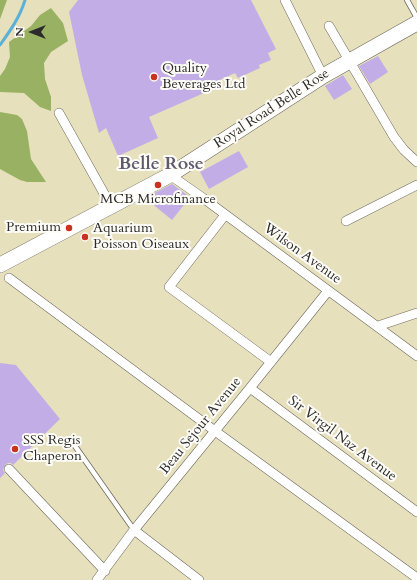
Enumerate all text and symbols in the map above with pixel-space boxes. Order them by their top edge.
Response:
north arrow [12,12,52,52]
text: N [12,27,27,37]
place label: Quality Beverages Ltd [162,61,245,94]
street label: Royal Road Belle Rose [211,65,333,153]
marker: Quality Beverages Ltd [149,72,159,82]
district label: Belle Rose [118,154,204,176]
marker: MCB Microfinance [153,180,163,190]
place label: MCB Microfinance [100,192,216,208]
place label: Premium [6,220,61,236]
street label: Wilson Avenue [260,220,344,288]
place label: Aquarium Poisson Oiseaux [93,221,189,254]
marker: Premium [64,223,74,233]
marker: Aquarium Poisson Oiseaux [80,232,90,242]
street label: Beau Sejour Avenue [157,374,245,478]
street label: Sir Virgil Naz Avenue [284,393,400,485]
place label: SSS Regis Chaperon [23,433,82,466]
marker: SSS Regis Chaperon [10,444,20,454]

